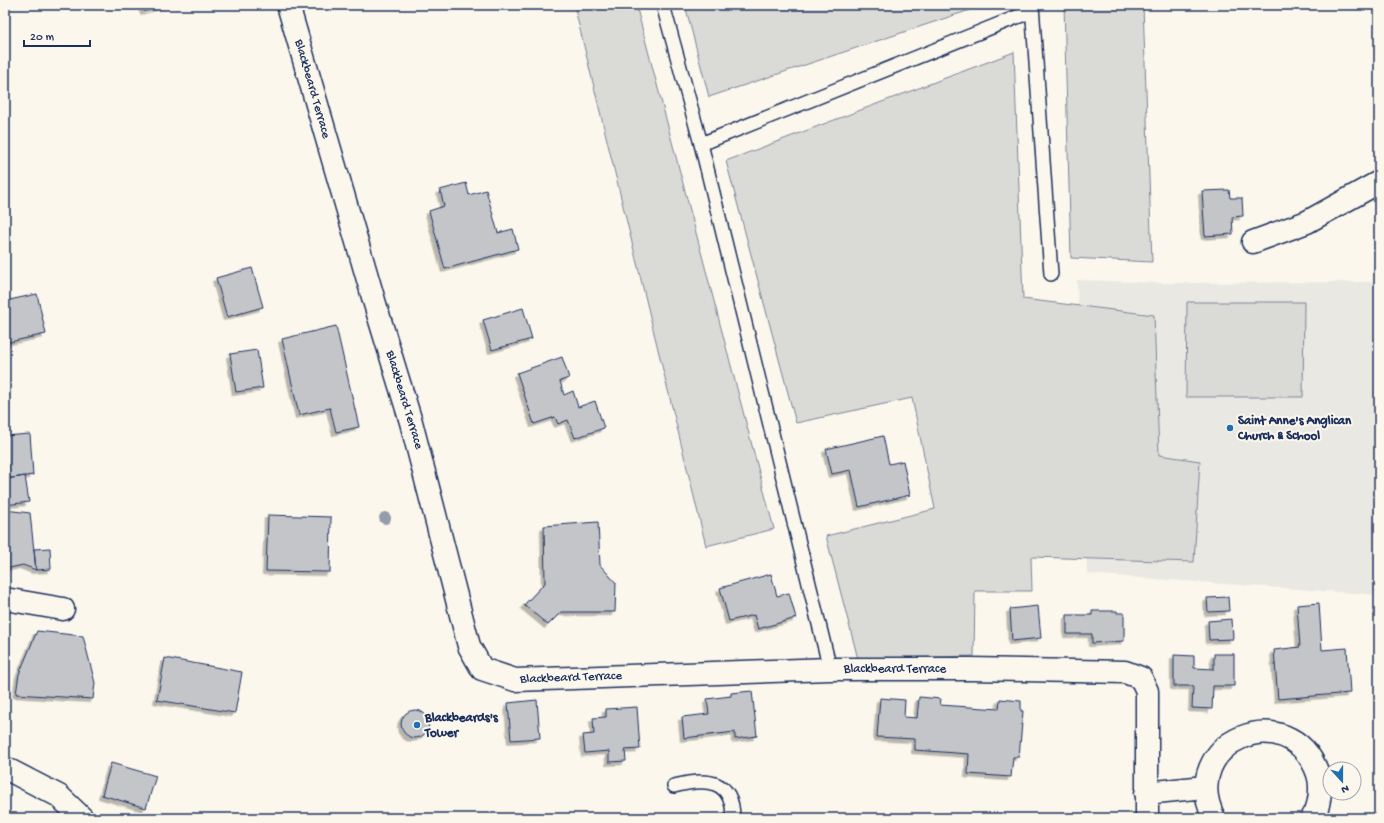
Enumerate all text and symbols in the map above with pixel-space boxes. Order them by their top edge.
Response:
scale bar [24,22,90,48]
text: 20 m [30,31,55,45]
street label: Blackbeard Terrace [290,37,333,141]
street label: Blackbeard Terrace [382,348,426,451]
place label: Saint Anne's Anglican Church & School [1237,414,1352,444]
marker: Saint Anne's Anglican Church & School [1225,423,1235,433]
street label: Blackbeard Terrace [843,662,946,677]
street label: Blackbeard Terrace [519,669,623,687]
place label: Blackbeards's Tower [424,711,499,741]
marker: Blackbeards's Tower [412,720,422,730]
north arrow [1322,761,1362,801]
text: N [1339,782,1350,795]

